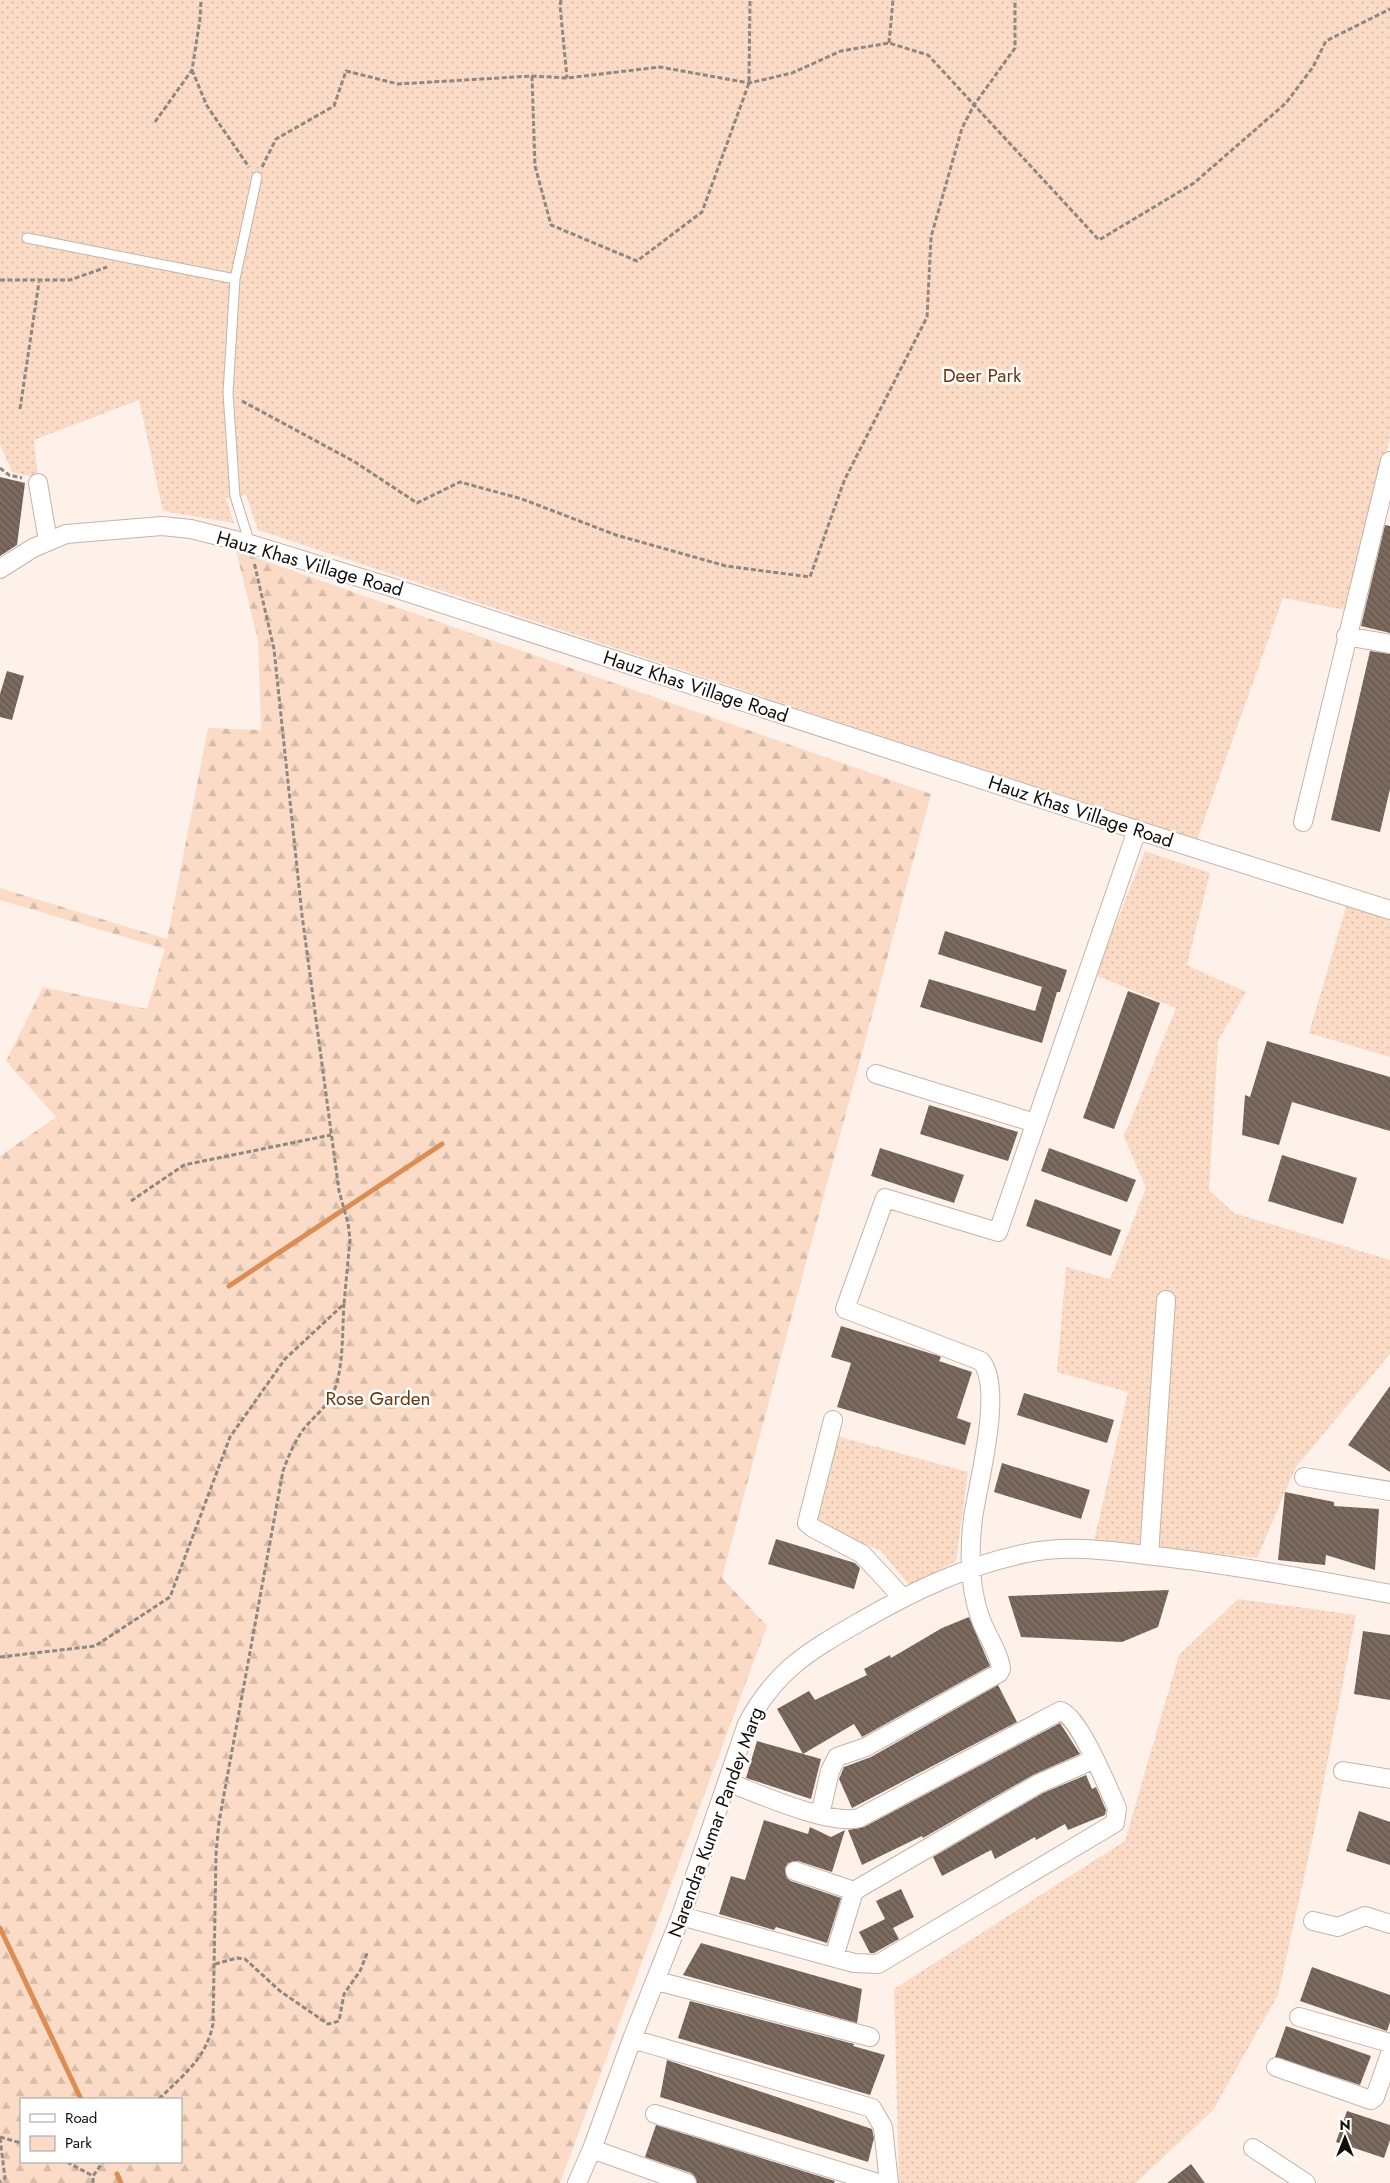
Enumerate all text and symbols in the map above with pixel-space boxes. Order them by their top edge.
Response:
park label: Deer Park [943,362,1022,389]
street label: Hauz Khas Village Road [213,524,406,603]
street label: Hauz Khas Village Road [600,644,792,729]
street label: Hauz Khas Village Road [985,769,1177,854]
park label: Rose Garden [325,1385,431,1412]
street label: Narendra Kumar Pandey Marg [661,1703,770,1941]
legend [20,2098,182,2163]
text: Road [65,2107,97,2129]
north arrow [1320,2113,1370,2163]
text: N [1339,2115,1351,2135]
text: Park [65,2132,92,2154]

